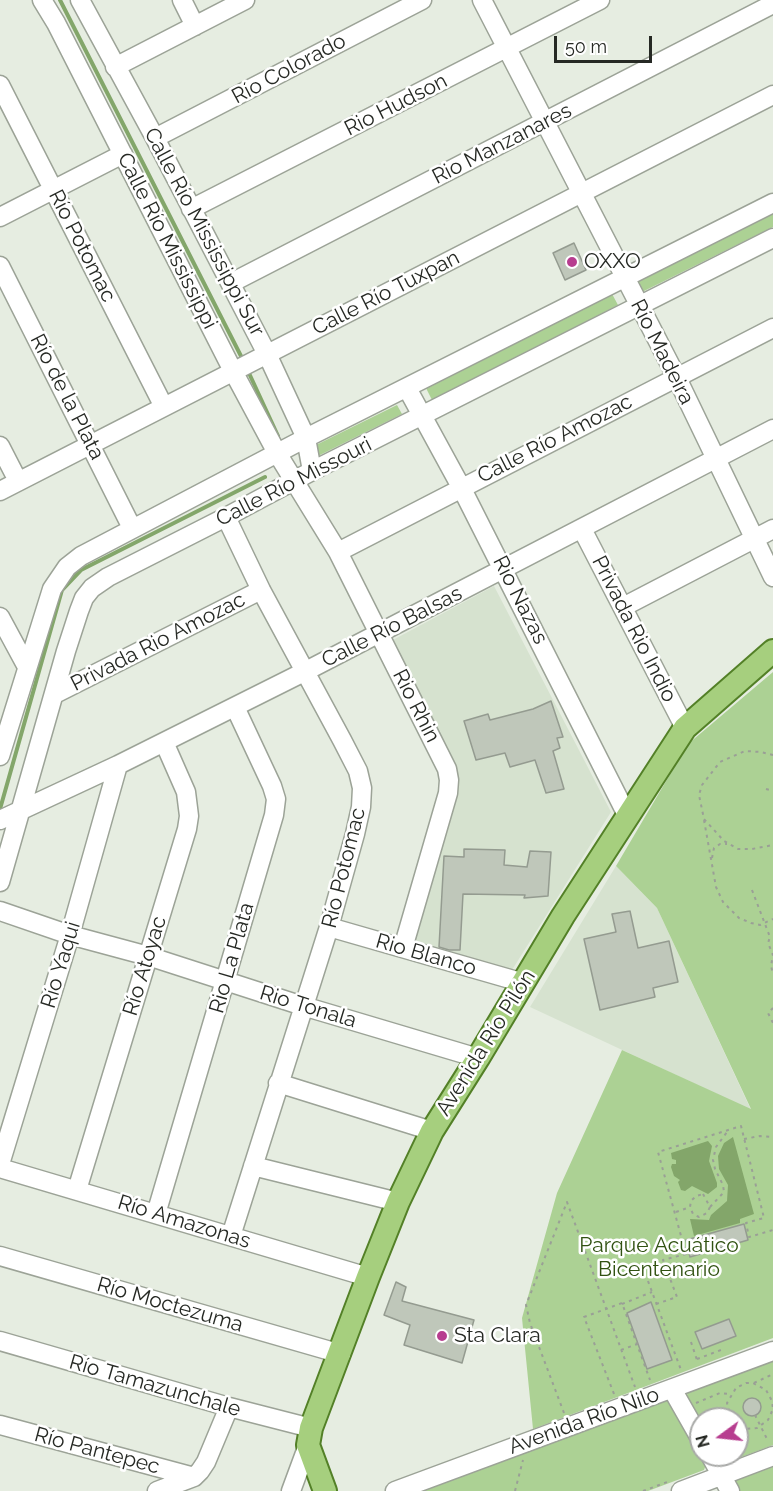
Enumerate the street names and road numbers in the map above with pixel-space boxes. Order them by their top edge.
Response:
street label: Río Colorado [228,28,350,110]
street label: Rio Hudson [340,68,452,142]
street label: Rio Manzanares [428,98,576,190]
street label: Calle Río Mississippi Sur [138,124,270,340]
street label: Calle Río Mississippi [112,149,222,333]
street label: Río Potomac [43,186,121,306]
street label: Calle Río Tuxpan [308,245,464,341]
street label: Río Madeira [625,295,699,409]
street label: Río de la Plata [24,330,110,464]
street label: Calle Río Amozac [474,389,636,489]
street label: Calle Río Missouri [212,432,376,532]
street label: Rio Nazas [487,552,553,648]
street label: Privada Rio Indio [586,552,682,706]
street label: Calle Río Balsas [318,581,466,673]
street label: Privada Rio Amozac [67,587,249,697]
street label: Rio Rhin [387,665,445,747]
street label: Río Potomac [317,805,371,931]
street label: Rio La Plata [204,900,260,1016]
street label: Río Atoyac [118,913,172,1019]
street label: Río Yaqui [36,919,86,1011]
street label: Rio Blanco [373,929,479,981]
street label: Avenida Río Pilón [431,965,541,1121]
street label: Rio Tonala [257,980,359,1034]
street label: Río Amazonas [115,1190,253,1254]
street label: Río Moctezuma [94,1272,246,1338]
street label: Río Tamazunchale [66,1349,244,1423]
street label: Avenida Río Nilo [505,1382,663,1460]
street label: Río Pantepec [32,1422,162,1480]

